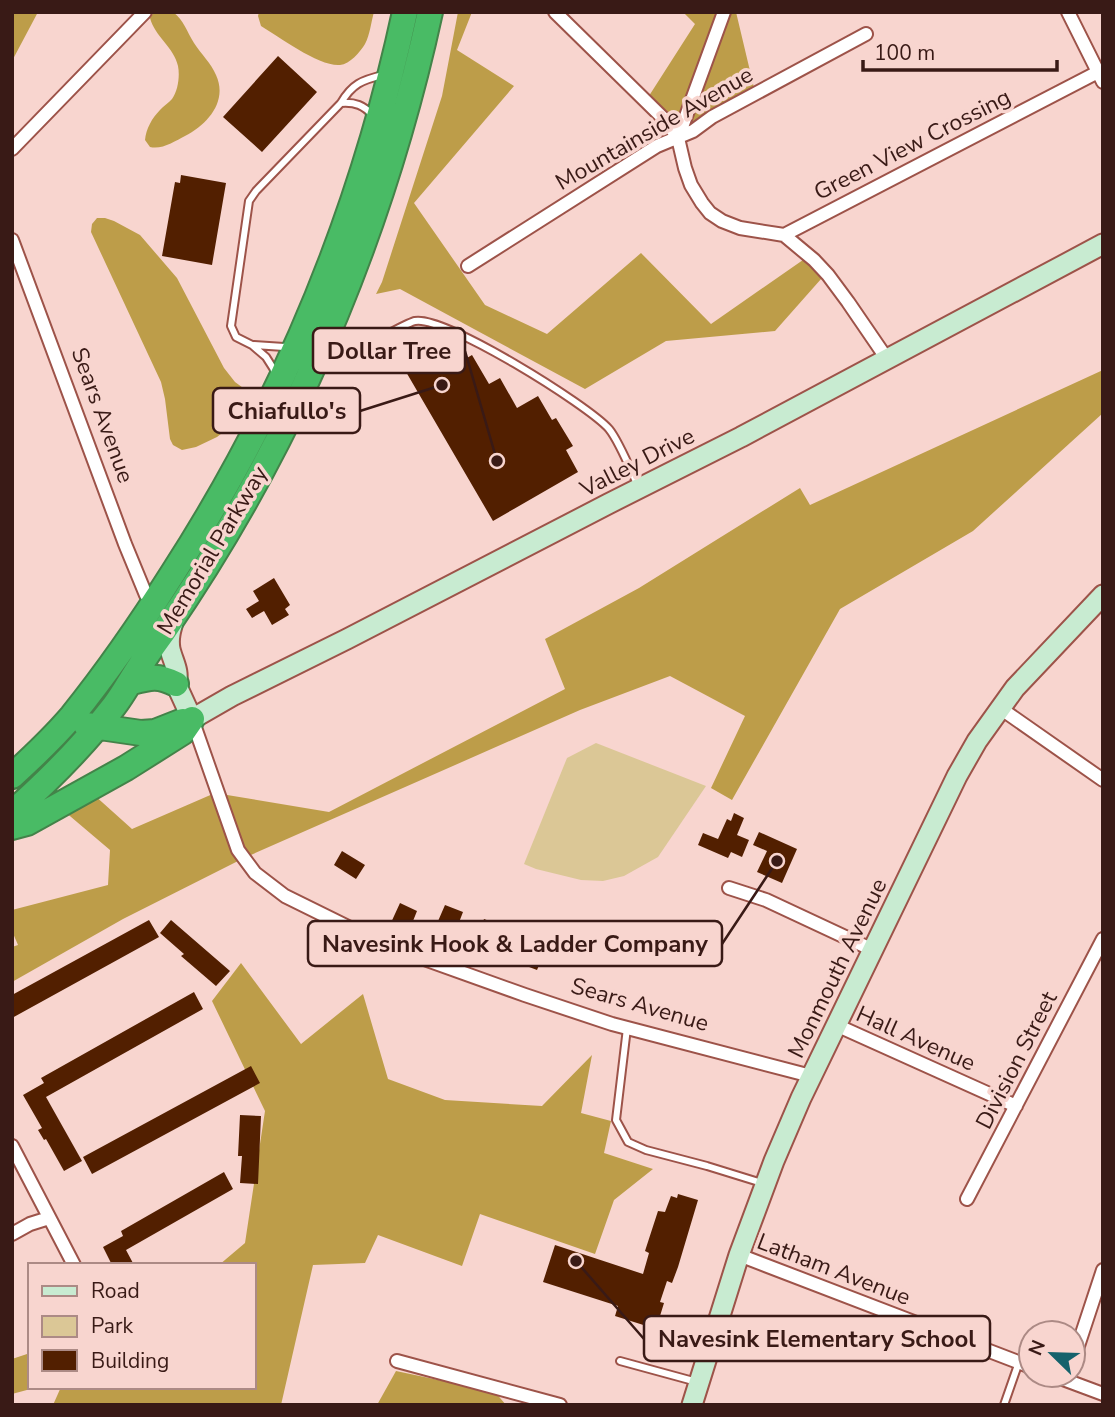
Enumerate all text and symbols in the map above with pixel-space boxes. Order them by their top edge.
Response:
scale bar [863,28,1057,72]
text: 100 m [874,39,935,67]
street label: Mountainside Avenue [550,59,759,198]
street label: Green View Crossing [808,81,1016,208]
callout: Dollar Tree [313,328,465,373]
text: Dollar Tree [327,335,451,367]
street label: Sears Avenue [64,343,141,487]
callout: Chiafullo's [213,388,360,433]
text: Chiafullo's [228,395,346,427]
street label: Valley Drive [574,420,700,505]
street label: Memorial Parkway [150,460,275,640]
street label: Monmouth Avenue [781,873,894,1063]
callout: Navesink Hook & Ladder Company [308,921,722,966]
text: Navesink Hook & Ladder Company [322,928,708,960]
street label: Sears Avenue [567,970,712,1039]
street label: Division Street [968,985,1065,1134]
street label: Hall Avenue [851,998,980,1079]
street label: Latham Avenue [753,1226,915,1313]
legend [28,1263,256,1389]
text: Road [91,1277,140,1305]
text: Park [91,1312,133,1340]
callout: Navesink Elementary School [644,1316,990,1361]
north arrow [1017,1319,1087,1389]
text: Navesink Elementary School [658,1323,976,1355]
text: N [1023,1336,1052,1359]
text: Building [91,1347,169,1375]

